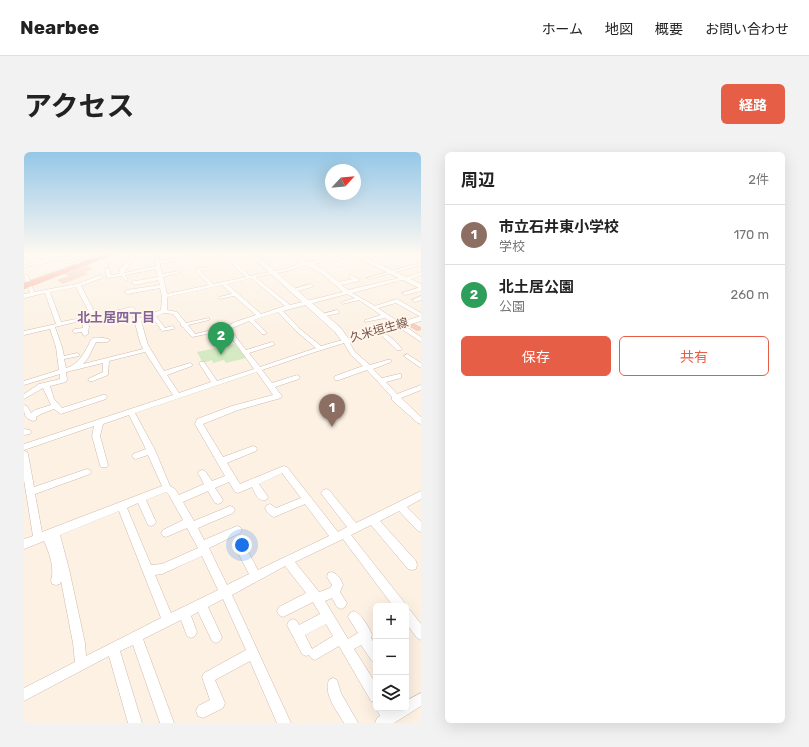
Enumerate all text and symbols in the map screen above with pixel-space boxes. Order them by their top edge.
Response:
text: Nearbee [20,16,99,39]
text: ホーム [541,21,583,38]
text: 地図 [605,21,633,38]
text: 概要 [655,21,683,38]
text: お問い合わせ [705,21,789,38]
button: 経路 [721,84,785,124]
text: アクセス [24,90,135,123]
north arrow [325,164,361,200]
text: 周辺 [461,170,495,190]
text: 2件 [748,172,769,187]
text: 市立石井東小学校 [499,218,619,236]
text: 1 [471,227,477,242]
text: 170 m [734,227,769,242]
text: 学校 [499,239,525,254]
text: 北土居公園 [499,278,574,296]
text: 2 [470,287,478,302]
text: 260 m [731,287,769,302]
text: 公園 [499,299,525,314]
district label: 北土居四丁目 [77,310,155,325]
street label: 久米垣生線 [348,315,410,345]
pin: 2 [208,322,234,355]
button: 保存 [461,336,611,376]
button: 共有 [619,336,769,376]
pin: 1 [319,394,345,427]
your location [232,535,252,555]
map controls [373,603,409,711]
button: + [373,603,409,639]
button: − [373,639,409,675]
button: layers [373,675,409,711]

